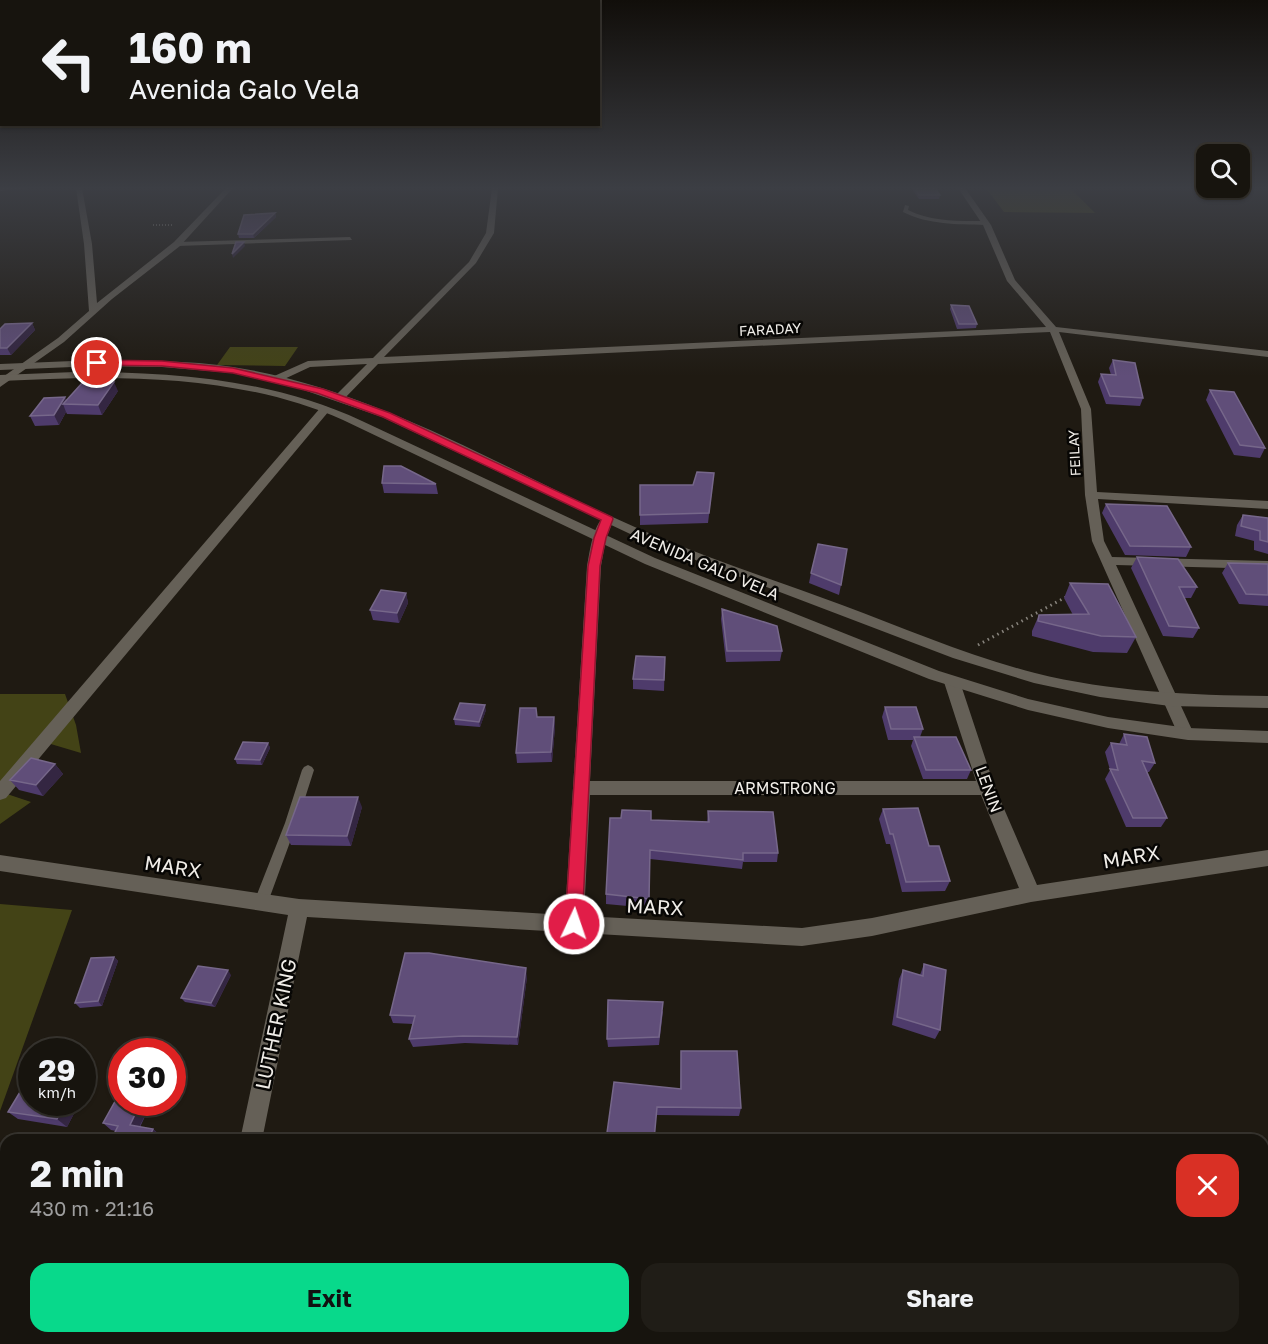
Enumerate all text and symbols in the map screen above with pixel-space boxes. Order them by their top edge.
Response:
text: 160 m [129,22,252,72]
icon: left [30,24,108,102]
text: Avenida Galo Vela [129,73,360,105]
map controls [1196,144,1250,198]
button: search [1196,144,1250,198]
street label: FARADAY [738,319,802,339]
pin [71,337,122,388]
icon: arrive [80,346,113,379]
street label: FEILAY [1064,429,1084,477]
street label: AVENIDA GALO VELA [628,524,782,604]
street label: LENIN [971,763,1007,815]
street label: ARMSTRONG [734,778,836,798]
street label: MARX [1101,840,1161,872]
street label: MARX [143,850,203,882]
position arrow [542,892,606,956]
street label: MARX [626,893,684,919]
street label: LUTHER KING [249,956,301,1092]
speed limit sign: 30 [108,1038,186,1116]
text: 29 [38,1052,76,1088]
text: km/h [38,1083,76,1101]
text: 2 min [30,1152,124,1195]
button: close [1176,1154,1239,1217]
text: 430 m · 21:16 [30,1196,154,1220]
button: Exit [30,1263,629,1332]
button: Share [641,1263,1239,1332]

